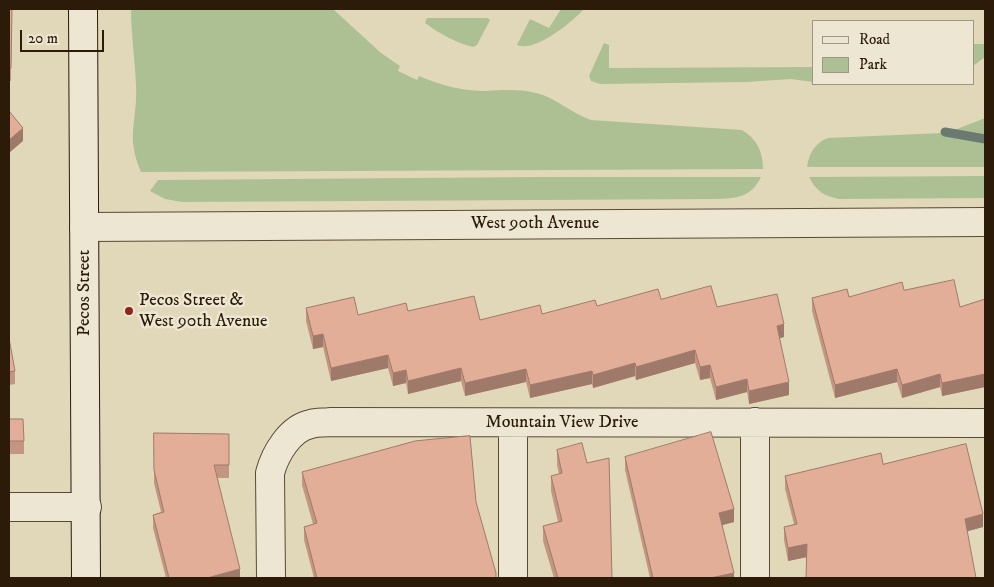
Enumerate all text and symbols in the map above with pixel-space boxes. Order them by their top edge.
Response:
scale bar [22,20,106,52]
legend [812,20,974,85]
text: 20 m [28,29,58,48]
text: Road [859,30,890,49]
text: Park [859,55,887,74]
street label: West 90th Avenue [471,213,599,235]
street label: Pecos Street [74,250,96,336]
place label: Pecos Street & West 90th Avenue [139,290,267,332]
marker: Pecos Street & West 90th Avenue [123,305,135,317]
street label: Mountain View Drive [485,412,639,434]

